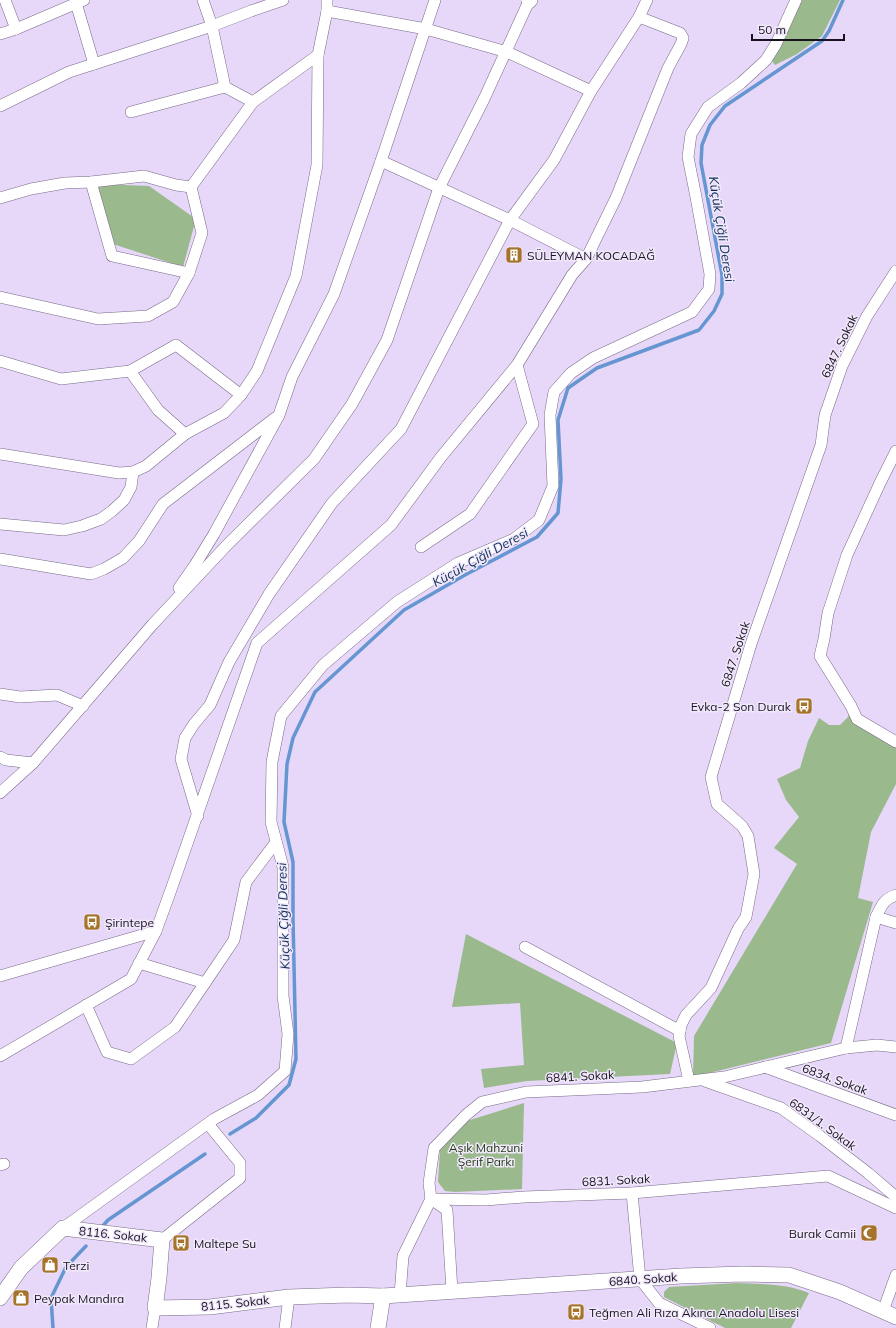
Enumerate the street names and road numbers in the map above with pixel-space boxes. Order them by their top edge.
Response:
street label: 6847. Sokak [818,311,861,380]
street label: 6847. Sokak [717,618,753,689]
street label: 6834. Sokak [800,1060,871,1098]
street label: 6841. Sokak [545,1067,615,1085]
street label: 6831/1. Sokak [787,1095,860,1154]
street label: 6831. Sokak [581,1171,651,1189]
street label: 8116. Sokak [78,1223,149,1245]
street label: 6840. Sokak [608,1269,679,1289]
street label: 8115. Sokak [200,1292,271,1314]

